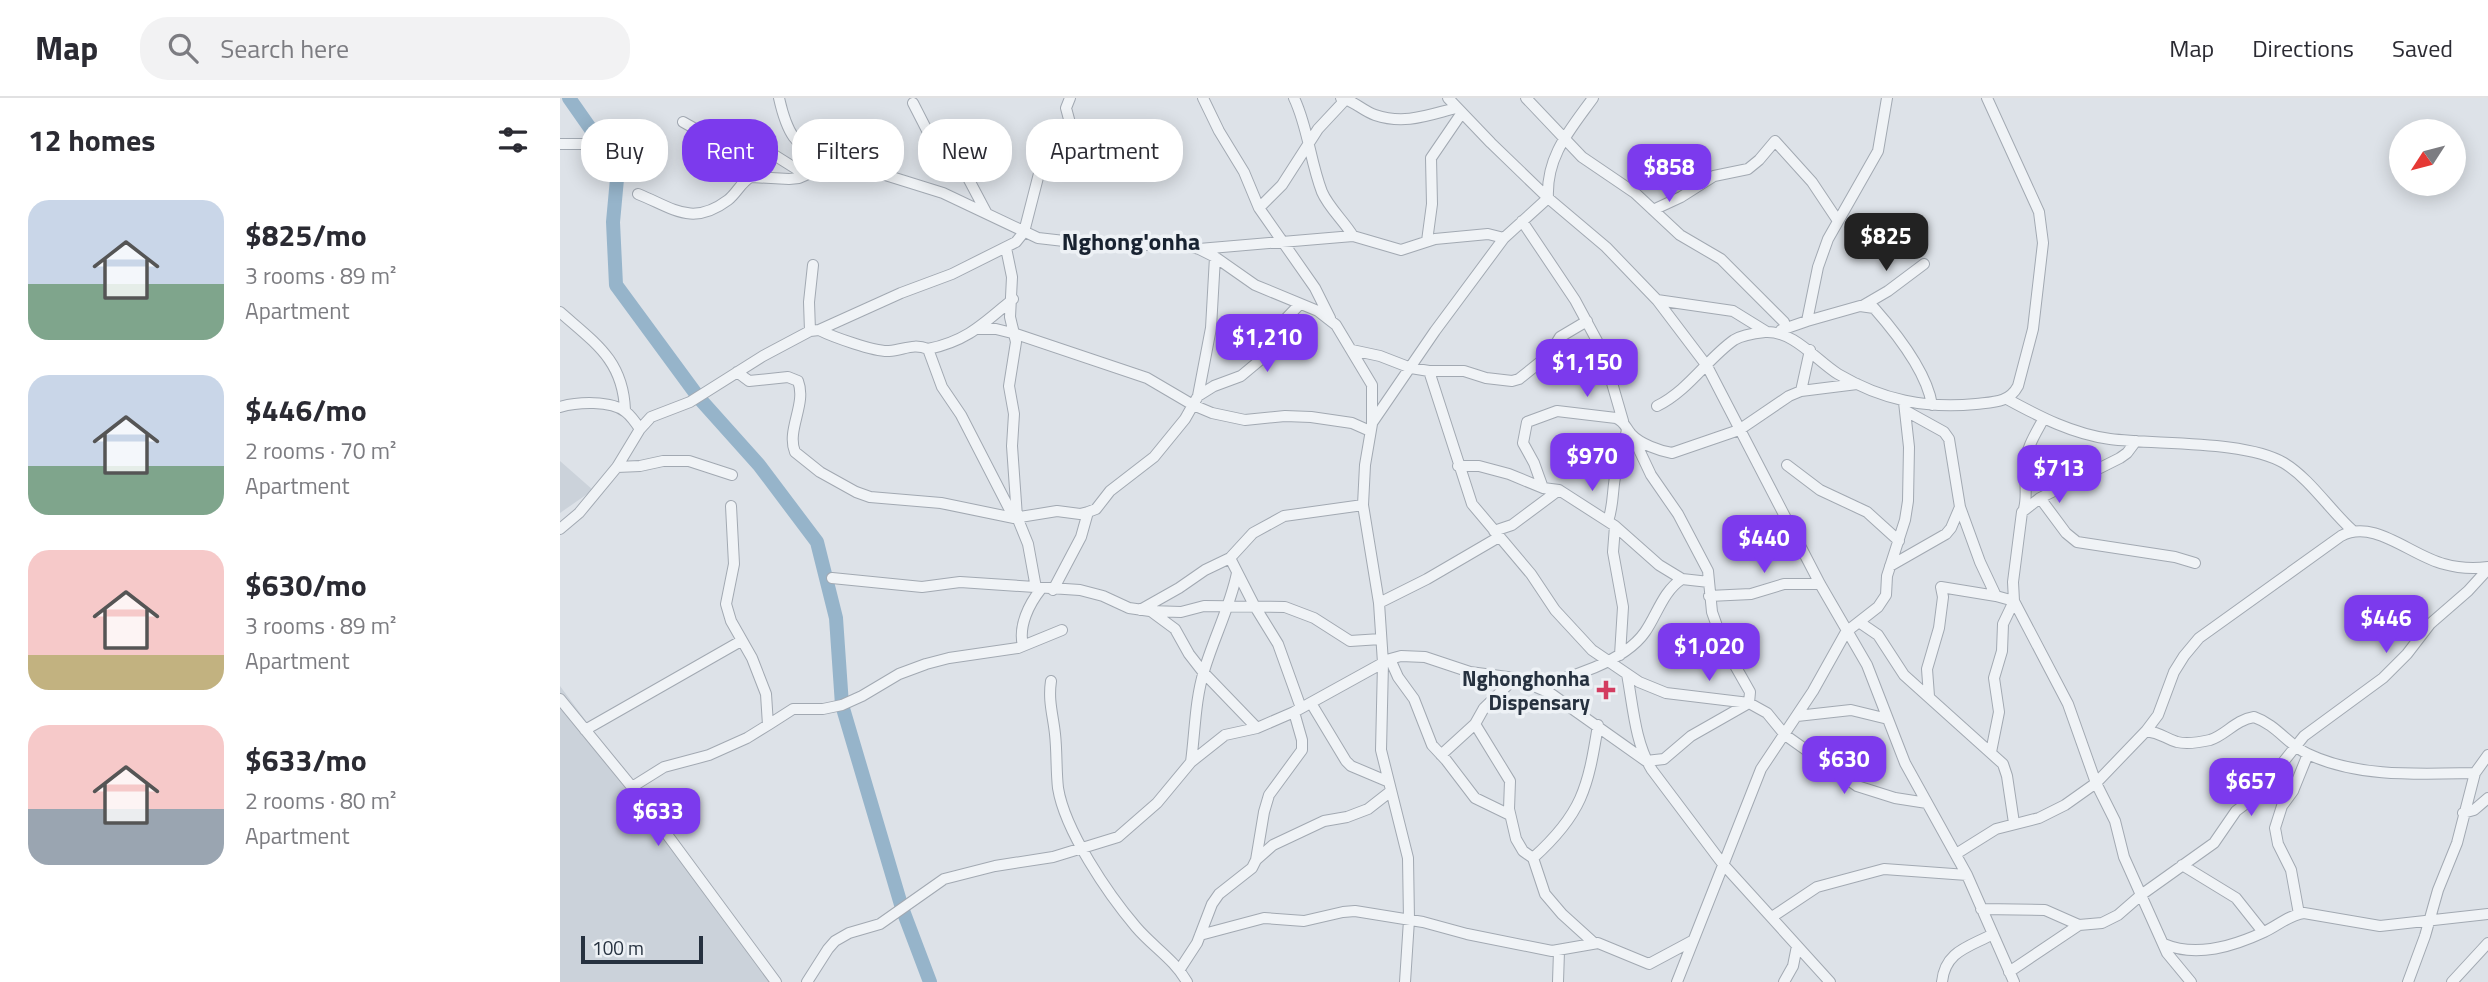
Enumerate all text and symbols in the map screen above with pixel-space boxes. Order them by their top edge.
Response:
search box [140,17,630,80]
text: Map [35,23,98,73]
icon: search [164,29,202,67]
text: Search here [220,29,349,68]
text: Map [2169,30,2214,66]
text: Directions [2252,30,2354,66]
text: Saved [2392,30,2453,66]
text: 12 homes [28,117,155,163]
chip: Buy [581,119,668,182]
chip: Rent [682,119,778,182]
chip: Filters [792,119,904,182]
chip: New [918,119,1012,182]
chip: Apartment [1026,119,1183,182]
north arrow [2389,119,2466,196]
map controls [2389,119,2466,196]
icon: filters [494,121,532,159]
pin: $858 [1628,144,1710,204]
text: $858 [1643,149,1695,184]
text: $825/mo [245,212,367,258]
pin: $825 [1845,214,1927,273]
text: $825 [1860,218,1912,253]
district label: Nghong'onha [1062,223,1200,259]
icon: home [84,228,168,312]
text: 3 rooms · 89 m² [245,258,396,293]
text: Apartment [245,293,350,328]
pin: $1,210 [1210,314,1324,374]
text: $1,210 [1232,319,1302,354]
pin: $1,150 [1530,340,1644,399]
text: $1,150 [1552,344,1622,379]
text: $446/mo [245,387,367,433]
icon: home [84,403,168,487]
text: 2 rooms · 70 m² [245,433,396,468]
pin: $970 [1551,434,1633,493]
text: $970 [1566,438,1618,473]
pin: $713 [2018,446,2100,505]
text: $713 [2033,450,2085,485]
text: Apartment [245,468,350,503]
pin: $440 [1723,516,1805,575]
text: $440 [1738,520,1790,555]
text: $630/mo [245,562,367,608]
icon: home [84,578,168,662]
pin: $446 [2345,596,2427,655]
text: $446 [2360,600,2412,635]
text: 3 rooms · 89 m² [245,608,396,643]
pin: $1,020 [1652,624,1766,683]
text: $1,020 [1674,628,1744,663]
text: Apartment [245,643,350,678]
place label: Nghonghonha Dispensary [1462,662,1590,718]
marker: Nghonghonha Dispensary [1596,680,1616,700]
pin: $630 [1803,736,1885,796]
text: $633/mo [245,737,367,783]
text: $630 [1818,741,1870,776]
icon: home [84,753,168,837]
pin: $657 [2210,758,2292,818]
text: $657 [2225,763,2277,798]
text: 2 rooms · 80 m² [245,783,396,818]
pin: $633 [617,788,699,848]
text: $633 [632,793,684,828]
text: Apartment [245,818,350,853]
scale bar [581,933,704,965]
text: 100 m [592,933,644,962]

